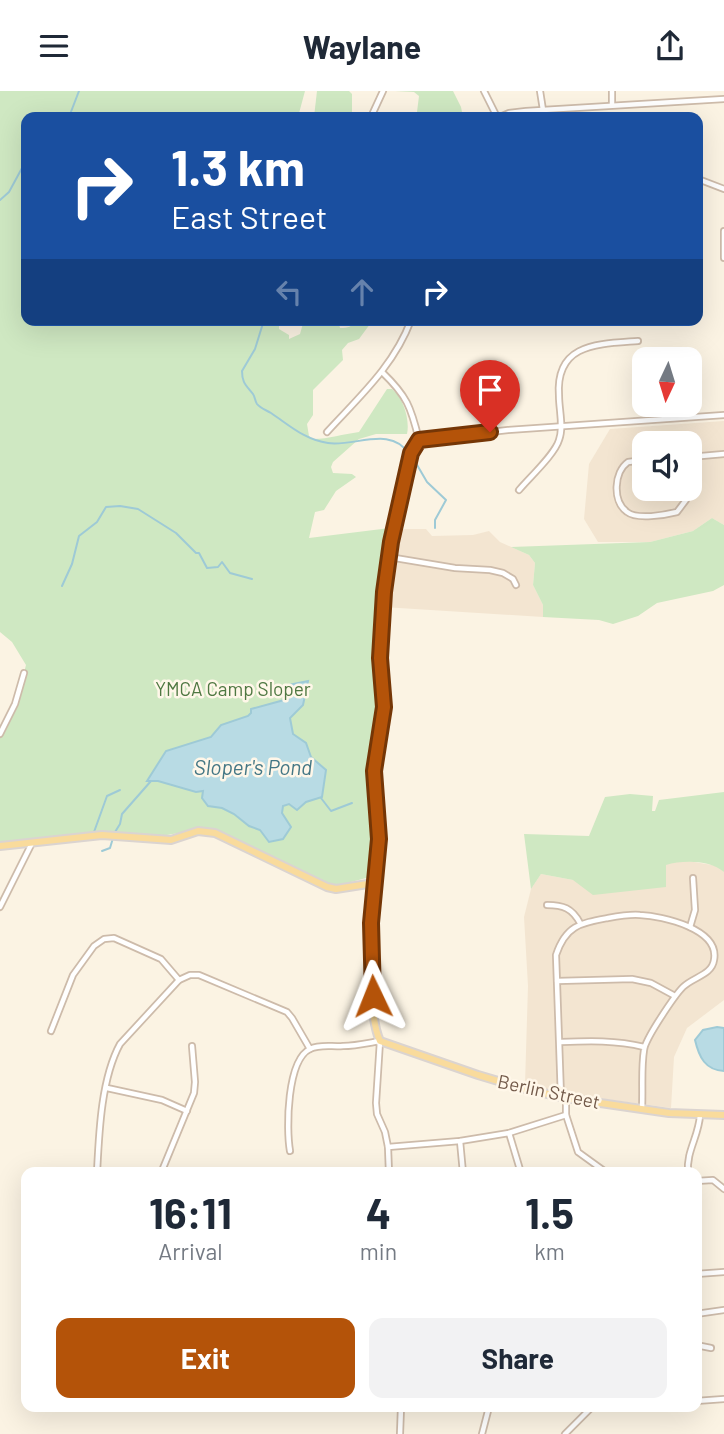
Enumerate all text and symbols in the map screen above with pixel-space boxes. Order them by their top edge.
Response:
icon: menu [35,27,73,65]
text: Waylane [303,27,421,65]
icon: share [651,27,689,65]
text: 1.3 km [171,137,305,196]
icon: right [56,140,147,231]
text: East Street [171,197,327,235]
icon: left [270,273,308,311]
icon: ahead [343,273,381,311]
icon: right [416,273,454,311]
north arrow [632,347,702,417]
map controls [632,347,702,501]
pin [460,360,520,432]
icon: arrive [471,371,509,409]
button: sound [632,431,702,501]
park label: YMCA Camp Sloper [155,677,311,700]
water label: Sloper's Pond [194,754,312,779]
position arrow [336,959,410,1033]
street label: Berlin Street [496,1069,602,1113]
text: 16:11 [149,1187,232,1237]
text: 4 [366,1187,391,1237]
text: 1.5 [525,1187,574,1237]
text: Arrival [158,1237,223,1265]
text: min [360,1237,397,1265]
text: km [534,1237,565,1265]
button: Exit [56,1318,355,1398]
button: Share [369,1318,667,1398]

